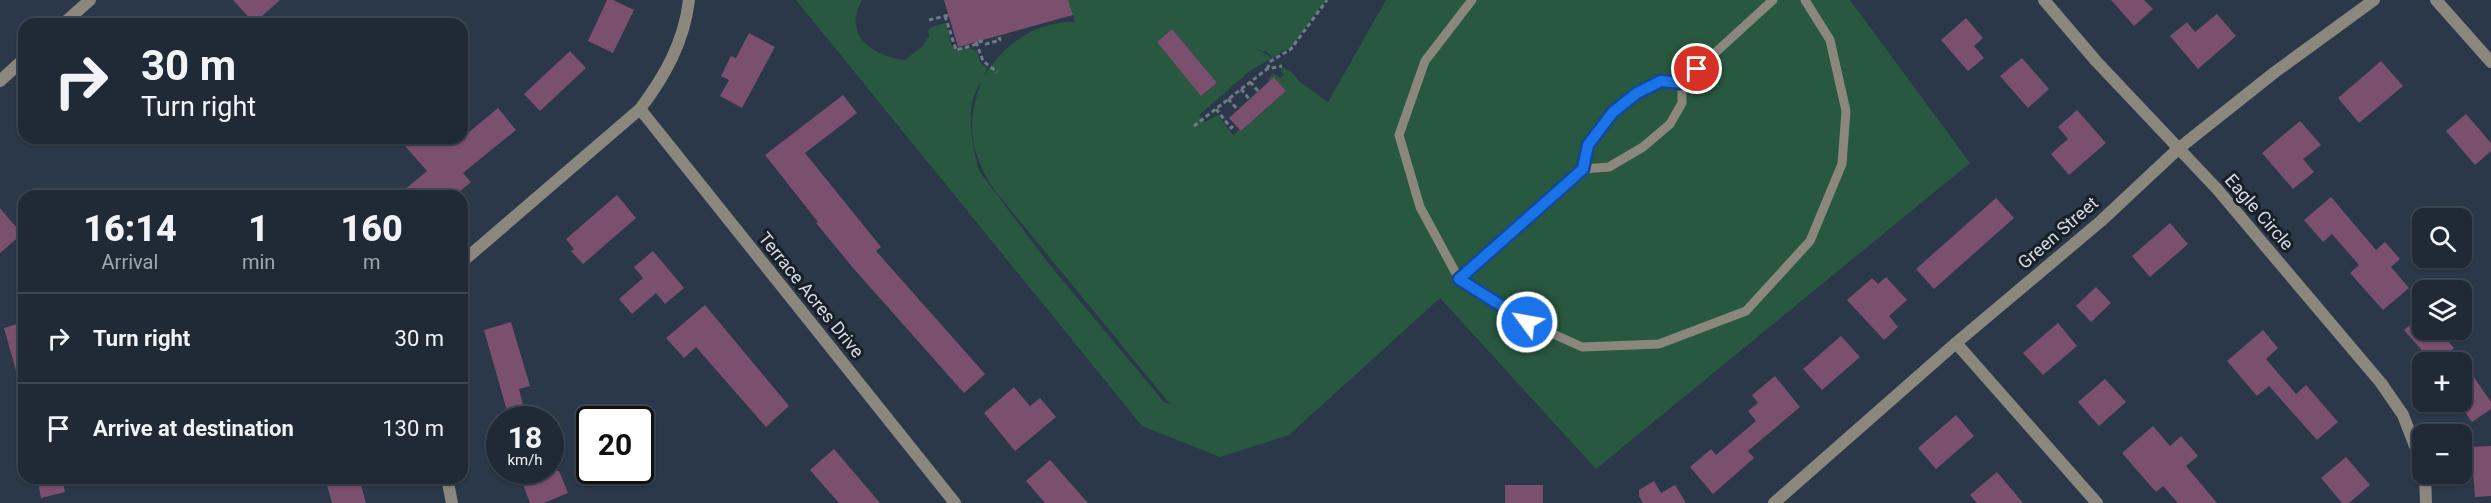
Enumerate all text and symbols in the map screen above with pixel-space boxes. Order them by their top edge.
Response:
text: 30 m [141,41,236,90]
icon: right [42,42,120,120]
pin [1671,43,1722,94]
icon: arrive [1680,52,1713,85]
text: Turn right [141,91,256,123]
street label: Eagle Circle [2221,169,2298,254]
street label: Green Street [2013,192,2102,273]
text: 16:14 [83,208,177,250]
text: 1 [248,208,269,250]
text: 160 [341,208,403,250]
map controls [2412,208,2472,484]
button: search [2412,208,2472,268]
street label: Terrace Acres Drive [754,228,868,362]
text: Arrival [102,250,158,274]
text: min [242,250,275,274]
text: m [363,250,380,274]
button: layers [2412,280,2472,340]
position arrow [1495,290,1559,354]
icon: right [42,322,75,355]
text: Turn right [93,326,190,351]
text: 30 m [395,326,444,351]
button: + [2412,352,2472,412]
speed limit sign: 20 [576,406,654,484]
icon: arrive [42,412,75,445]
text: Arrive at destination [93,416,294,441]
text: 130 m [382,416,444,441]
text: 18 [508,420,542,455]
button: − [2412,424,2472,484]
text: km/h [507,451,543,469]

